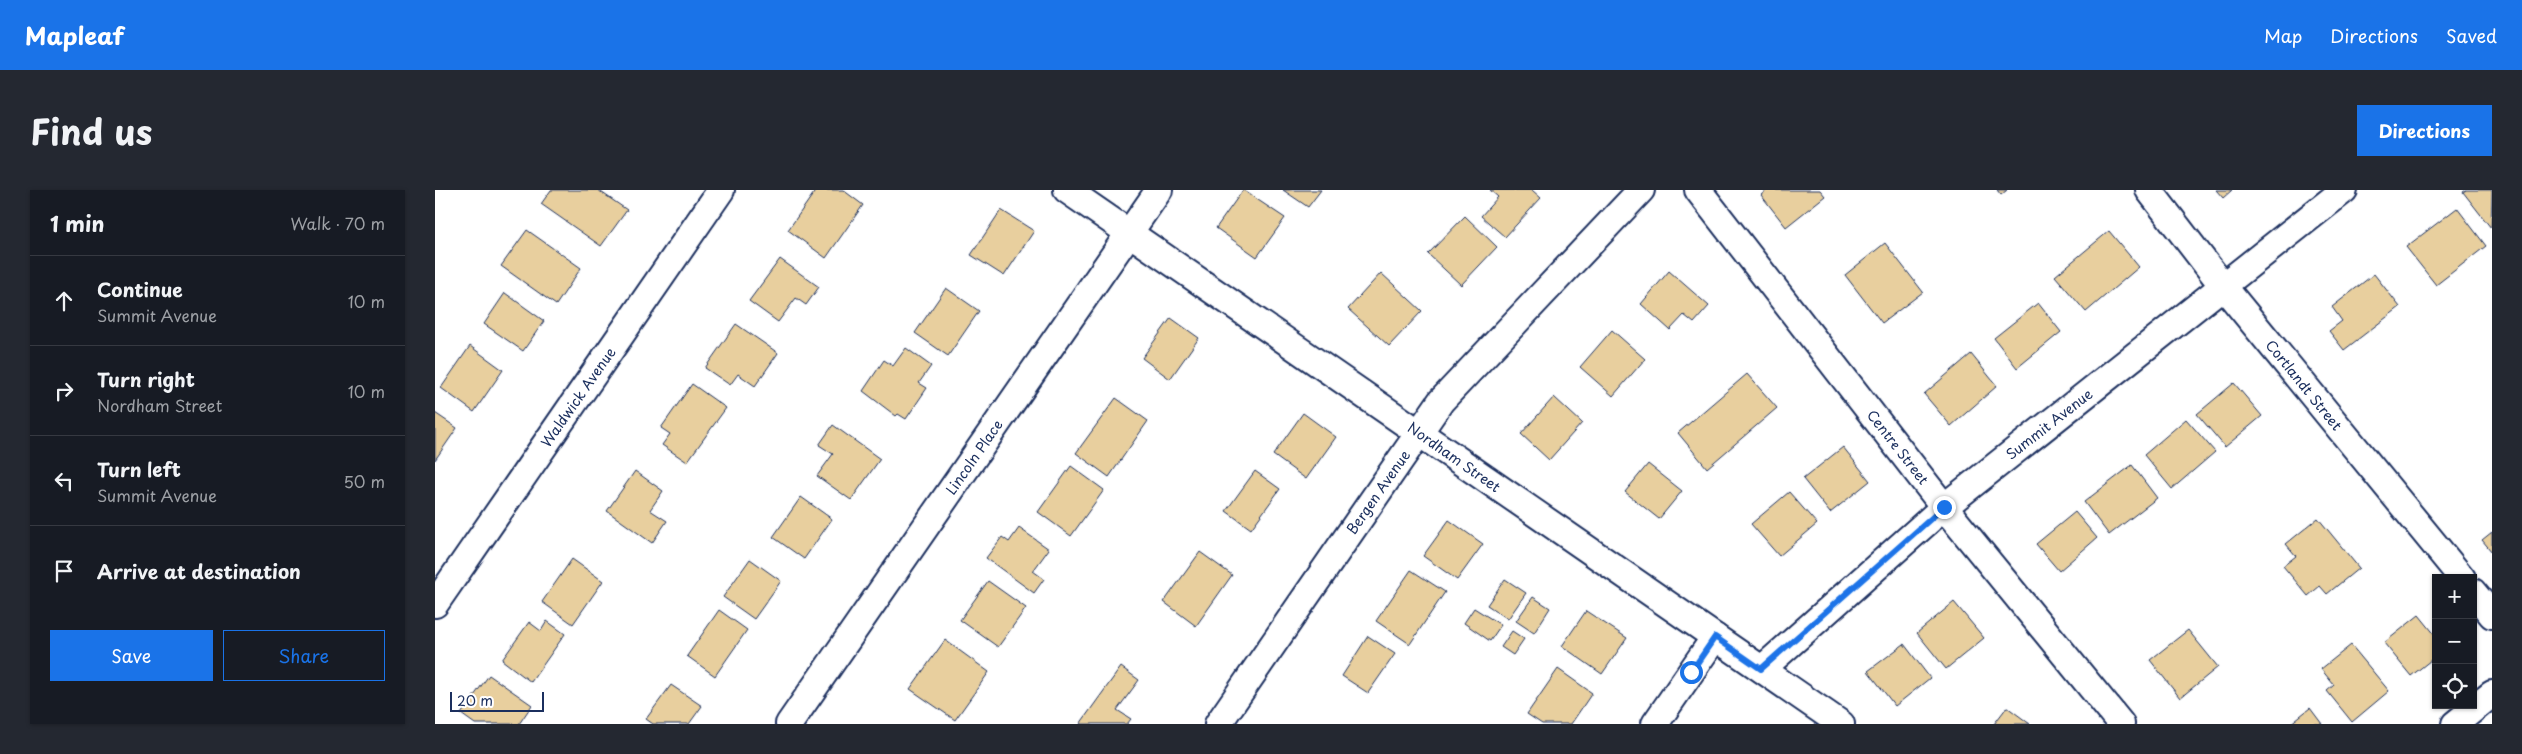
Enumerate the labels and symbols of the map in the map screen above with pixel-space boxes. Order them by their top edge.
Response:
street label: Cortlandt Street [2261,335,2347,435]
street label: Waldwick Avenue [536,342,621,451]
street label: Summit Avenue [2001,383,2097,465]
street label: Centre Street [1862,405,1934,489]
street label: Lincoln Place [940,415,1008,499]
street label: Nordham Street [1403,417,1505,497]
street label: Bergen Avenue [1341,445,1415,538]
route end [1933,496,1956,519]
route start [1680,661,1703,684]
scale bar [450,689,544,712]

